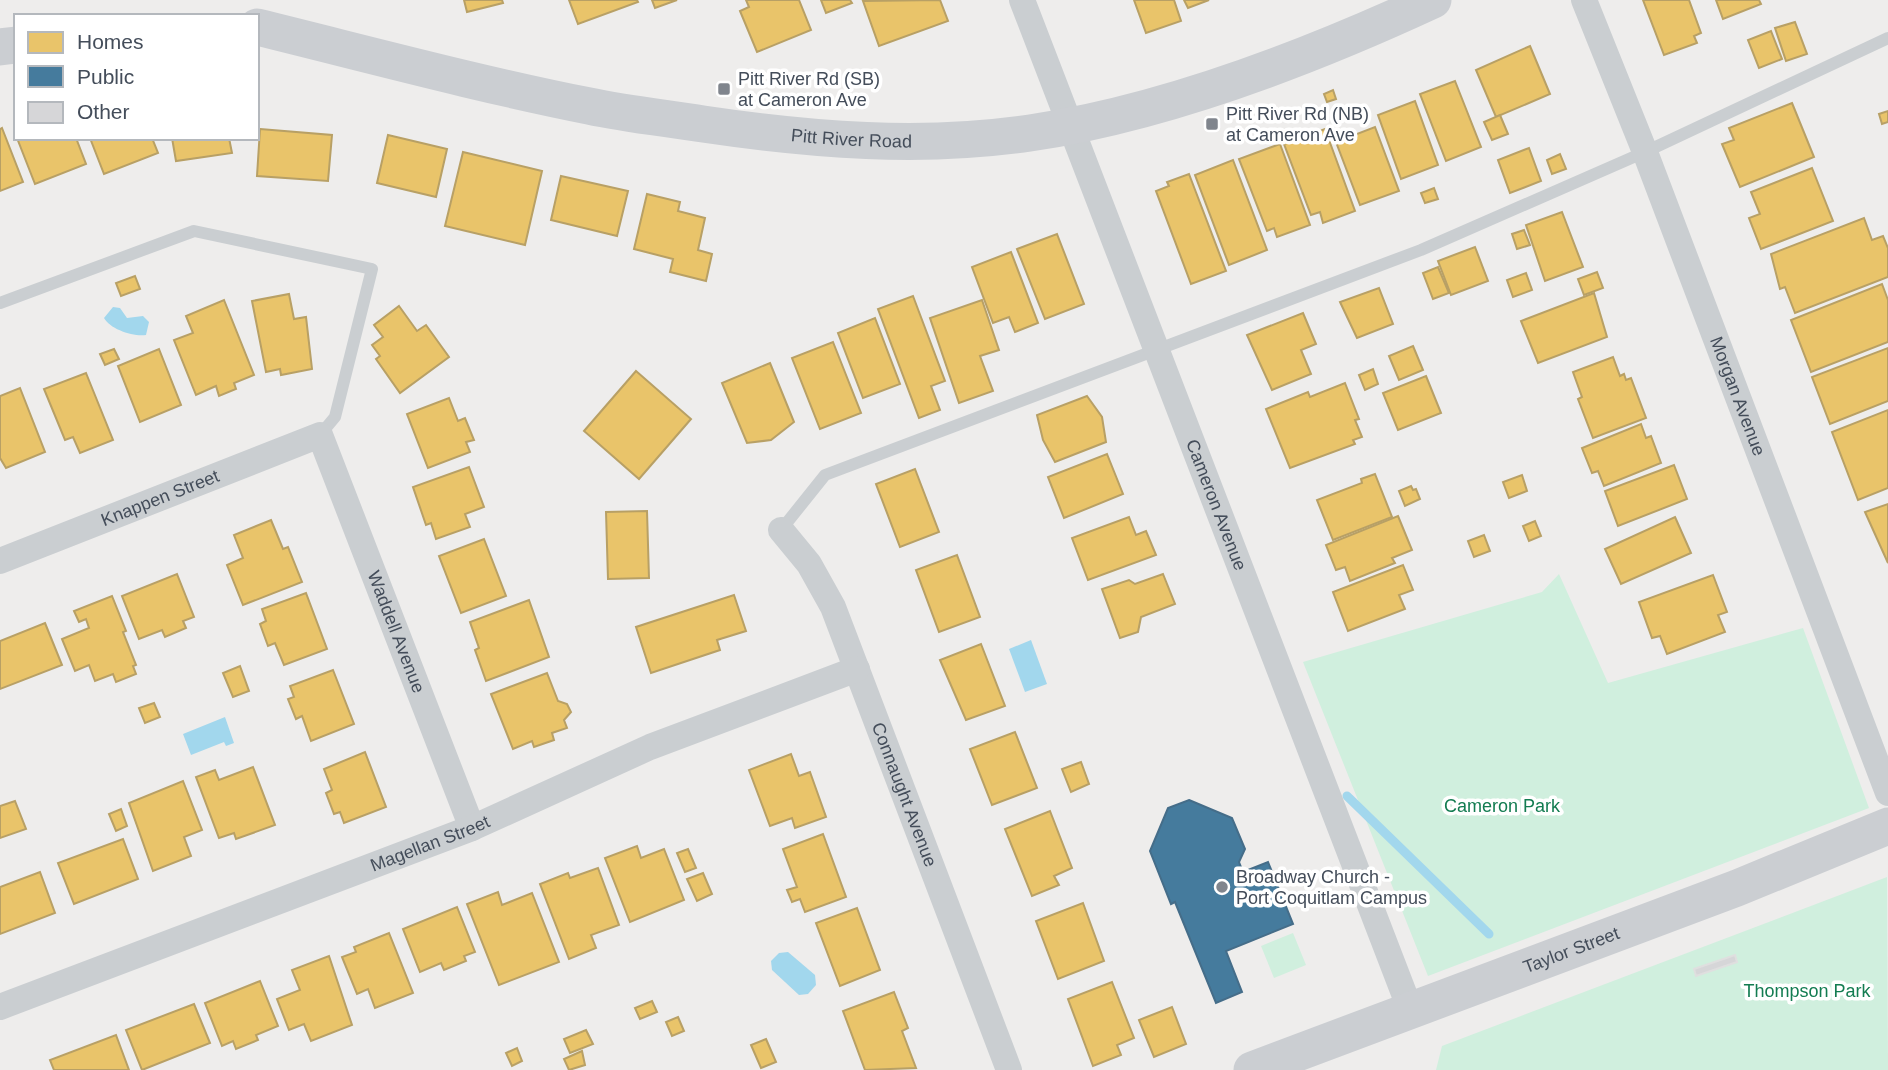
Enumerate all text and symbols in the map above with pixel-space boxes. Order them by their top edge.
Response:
legend [14,14,259,140]
text: Homes [77,30,144,53]
text: Public [77,65,134,88]
place label: Pitt River Rd (SB) at Cameron Ave [738,69,880,110]
marker: Pitt River Rd (SB) at Cameron Ave [716,81,732,97]
text: Other [77,100,130,123]
place label: Pitt River Rd (NB) at Cameron Ave [1226,104,1369,145]
marker: Pitt River Rd (NB) at Cameron Ave [1204,116,1220,132]
street label: Pitt River Road [790,125,912,151]
street label: Morgan Avenue [1706,334,1769,459]
street label: Cameron Avenue [1182,437,1250,573]
street label: Knappen Street [98,466,222,530]
street label: Waddell Avenue [364,568,429,696]
street label: Connaught Avenue [868,720,941,870]
park label: Cameron Park [1444,796,1561,816]
street label: Magellan Street [368,811,493,876]
place label: Broadway Church - Port Coquitlam Campus [1236,867,1427,908]
marker: Broadway Church - Port Coquitlam Campus [1214,879,1230,895]
street label: Taylor Street [1520,923,1622,977]
park label: Thompson Park [1743,981,1872,1001]

